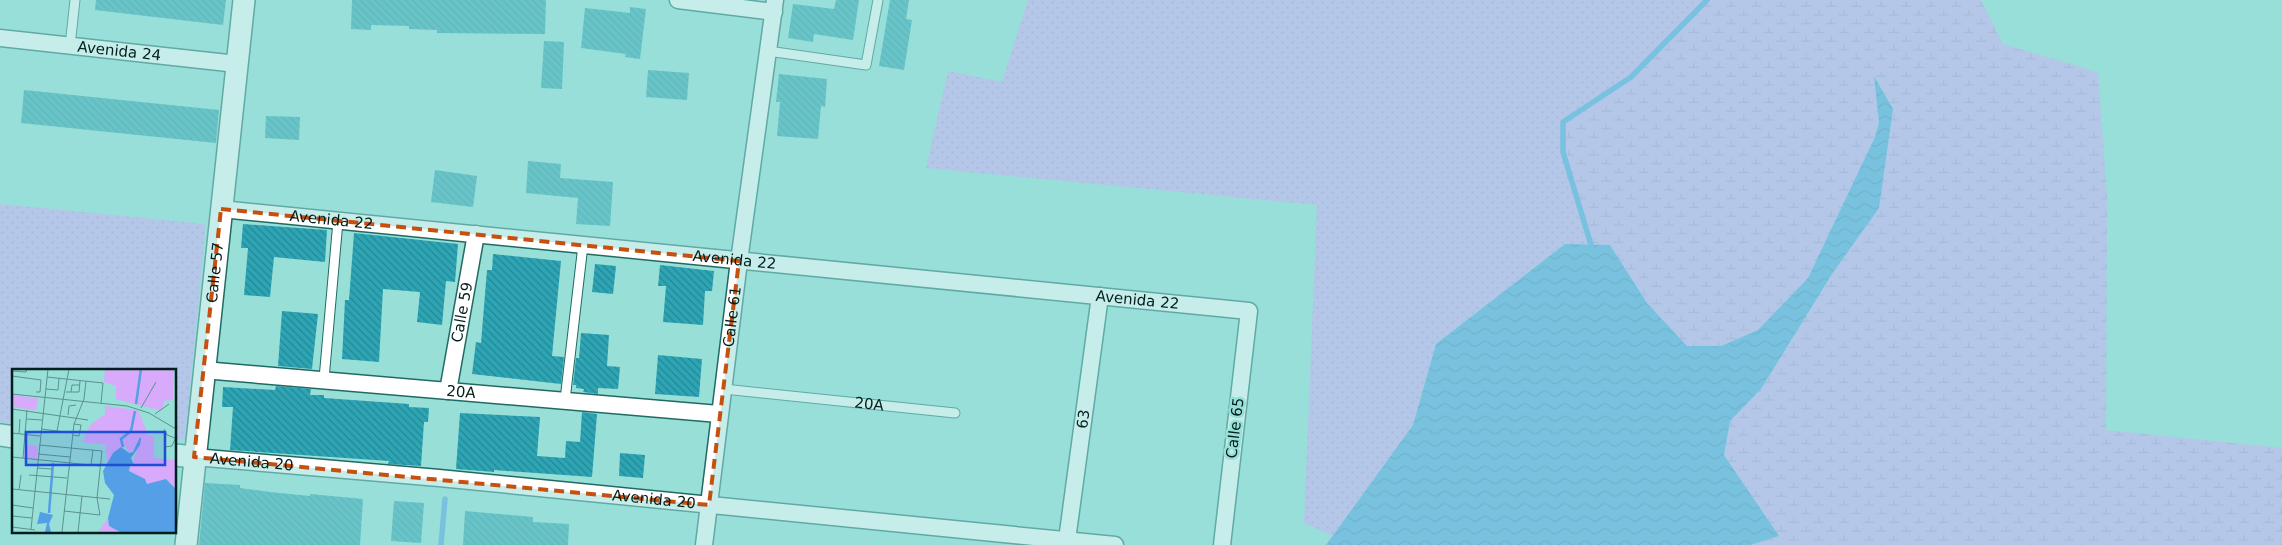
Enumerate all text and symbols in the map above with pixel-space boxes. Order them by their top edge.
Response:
street label: Avenida 24 [77,38,162,65]
street label: Avenida 22 [289,207,374,233]
street label: Calle 57 [203,241,227,304]
street label: Avenida 22 [692,247,777,273]
street label: Calle 59 [448,281,476,344]
street label: Calle 61 [719,285,745,348]
street label: Avenida 22 [1095,287,1180,313]
inset map [12,369,176,532]
street label: 20A [446,382,477,402]
street label: 20A [854,394,885,415]
street label: Calle 65 [1222,397,1248,459]
street label: 63 [1073,408,1094,430]
street label: Avenida 20 [209,449,294,474]
street label: Avenida 20 [611,486,697,512]

